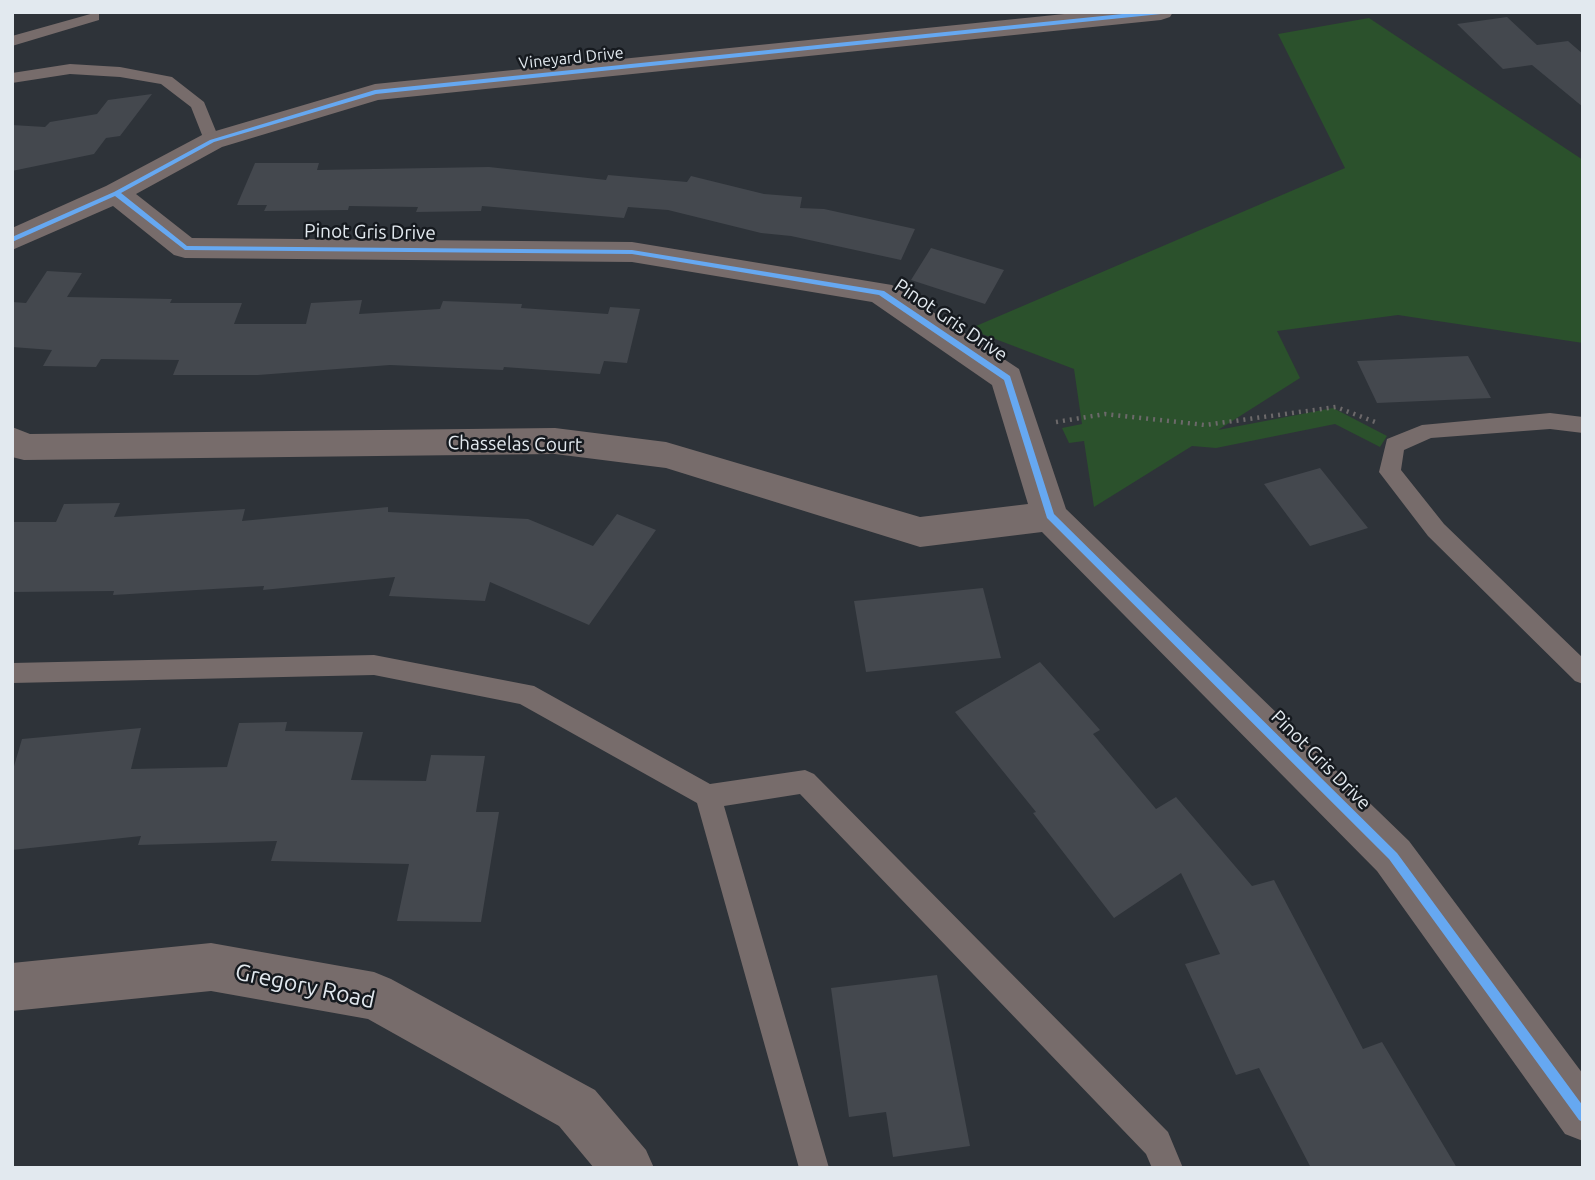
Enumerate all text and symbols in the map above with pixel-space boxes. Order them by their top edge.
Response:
street label: Vineyard Drive [518,43,624,73]
street label: Pinot Gris Drive [304,219,436,245]
street label: Pinot Gris Drive [890,274,1012,366]
street label: Chasselas Court [447,431,583,457]
street label: Pinot Gris Drive [1266,705,1376,815]
street label: Gregory Road [233,958,377,1014]

